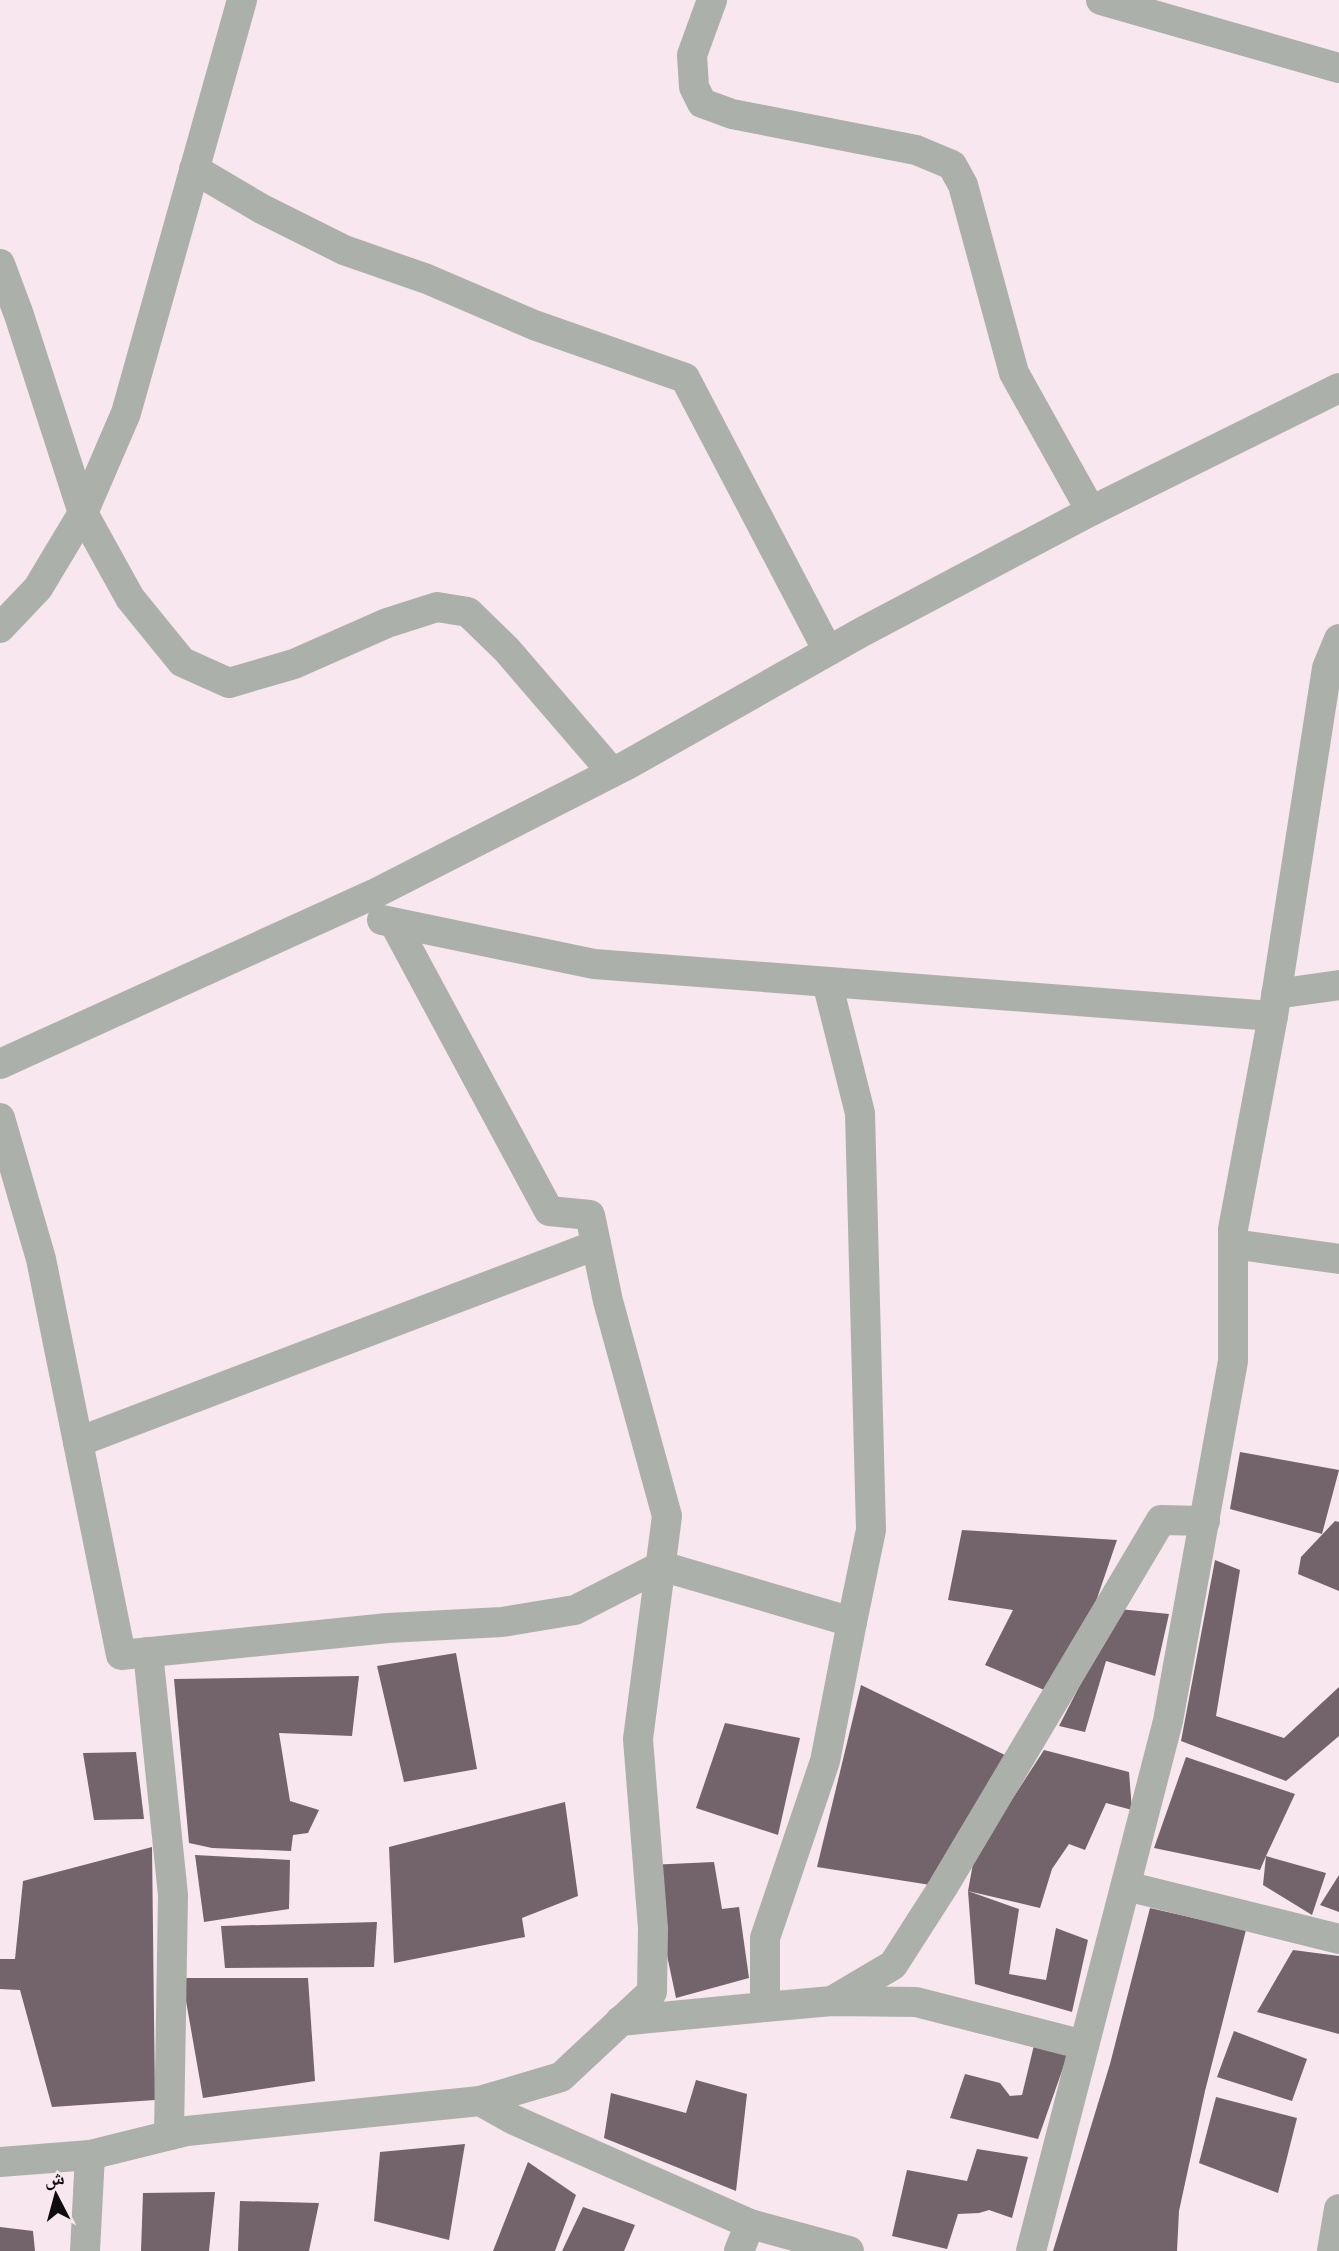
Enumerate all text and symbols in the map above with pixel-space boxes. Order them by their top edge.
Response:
north arrow [21,2160,91,2230]
text: ش [43,2169,66,2191]

